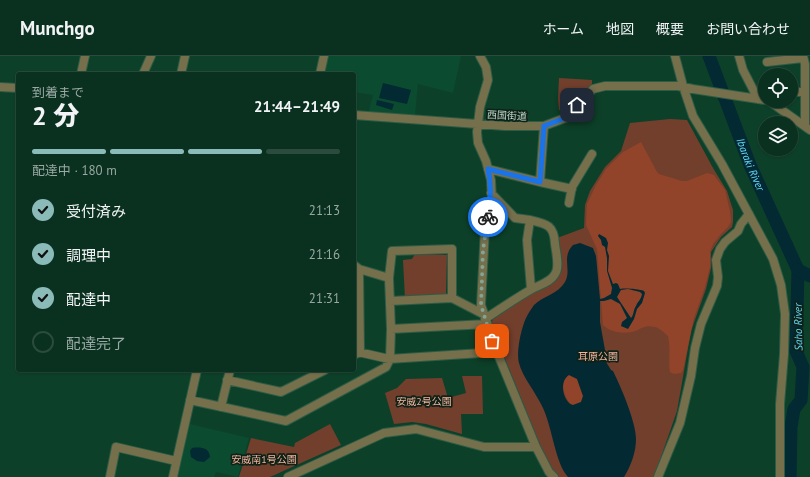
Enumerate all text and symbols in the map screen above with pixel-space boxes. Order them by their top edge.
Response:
text: Munchgo [20,16,95,40]
text: ホーム [542,20,584,38]
text: 地図 [606,20,634,38]
text: 概要 [656,20,684,38]
text: お問い合わせ [706,20,790,38]
map controls [758,68,798,156]
button: locate [758,68,798,108]
text: 到着まで [32,84,84,101]
pin [560,88,594,122]
icon: home [566,94,588,116]
text: 21:44–21:49 [254,97,340,116]
text: 2 分 [32,99,79,132]
street label: 西国街道 [487,108,527,123]
button: layers [758,116,798,156]
water label: Ibaraki River [733,136,768,194]
text: 配達中 · 180 m [32,162,117,179]
courier [468,197,508,237]
icon: check [32,199,54,221]
text: 受付済み [66,202,126,221]
text: 21:13 [309,202,340,219]
icon: bike [477,206,499,228]
icon: check [32,243,54,265]
text: 調理中 [66,246,111,265]
text: 21:16 [309,246,340,263]
icon: check [32,287,54,309]
text: 配達中 [66,290,111,309]
text: 21:31 [309,290,340,307]
water label: Saho River [791,302,805,351]
pin [475,324,509,358]
icon: bag [481,330,503,352]
text: 配達完了 [66,334,126,353]
park label: 耳原公園 [578,350,618,363]
park label: 安威2号公園 [396,395,452,408]
park label: 安威南1号公園 [231,453,297,466]

